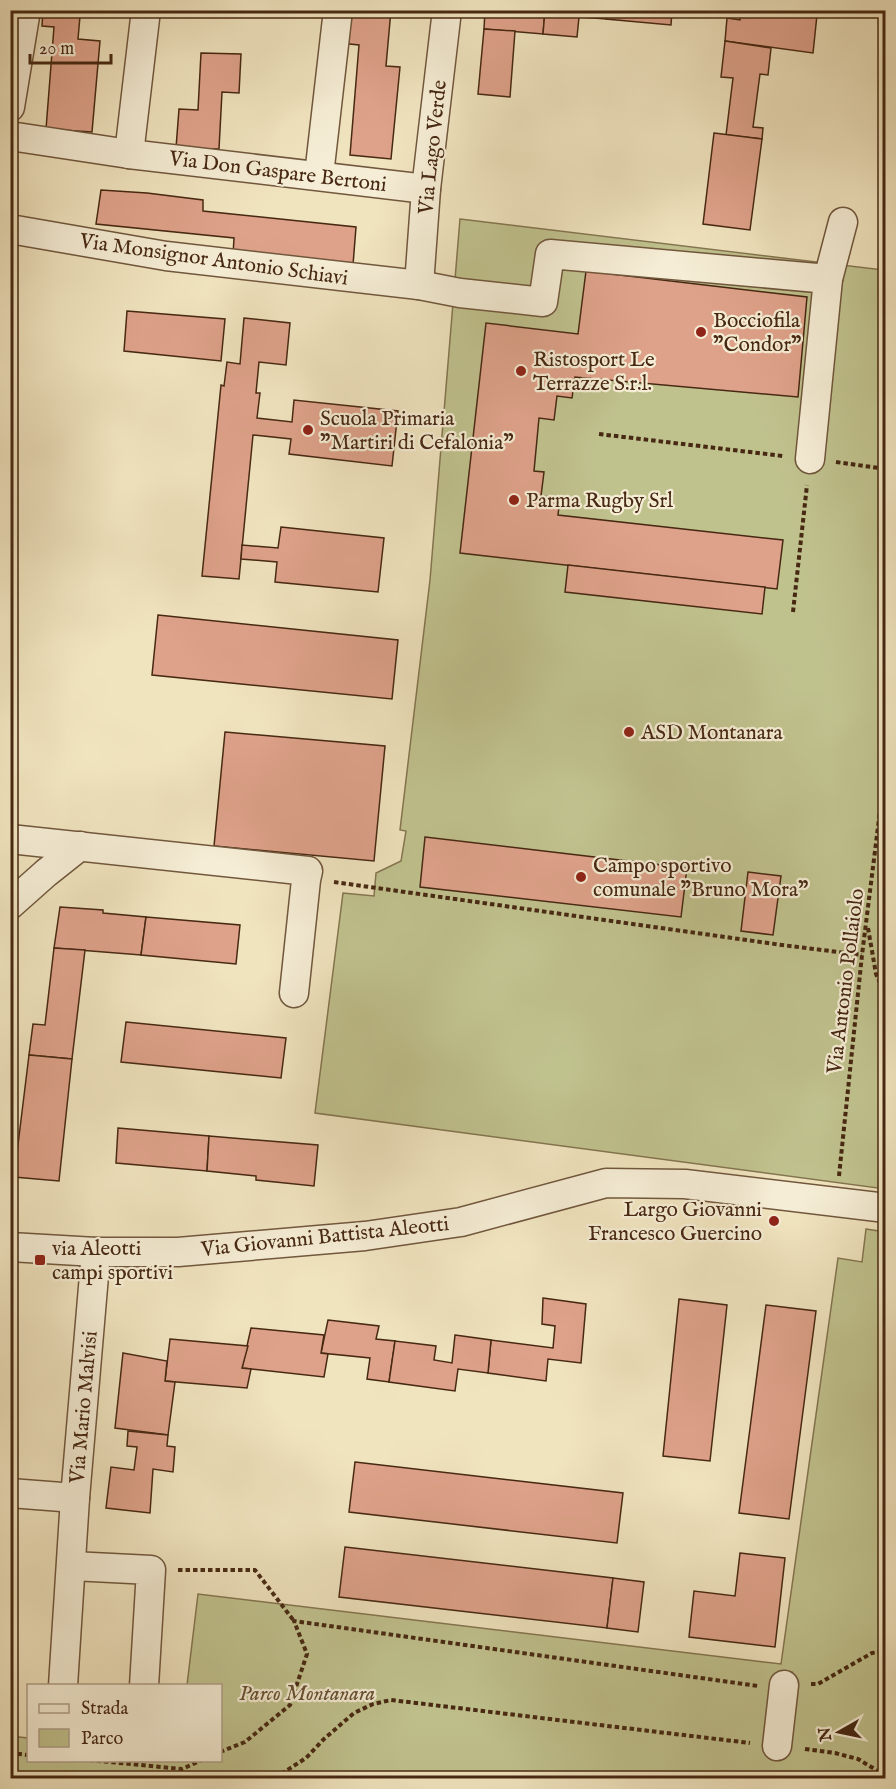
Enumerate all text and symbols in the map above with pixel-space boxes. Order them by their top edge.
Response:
scale bar [30,27,111,65]
text: 20 m [39,38,74,61]
street label: Via Lago Verde [413,78,454,217]
street label: Via Don Gaspare Bertoni [167,146,388,199]
street label: Via Monsignor Antonio Schiavi [77,228,350,293]
place label: Bocciofila "Condor" [713,308,802,359]
marker: Bocciofila "Condor" [694,325,708,339]
place label: Ristosport Le Terrazze S.r.l. [533,347,655,398]
marker: Ristosport Le Terrazze S.r.l. [514,364,528,378]
place label: Scuola Primaria "Martiri di Cefalonia" [320,406,514,457]
marker: Scuola Primaria "Martiri di Cefalonia" [301,423,315,437]
place label: Parma Rugby Srl [526,488,673,515]
marker: Parma Rugby Srl [507,493,521,507]
place label: ASD Montanara [640,720,784,747]
marker: ASD Montanara [622,725,636,739]
place label: Campo sportivo comunale "Bruno Mora" [593,853,808,904]
marker: Campo sportivo comunale "Bruno Mora" [574,870,588,884]
street label: Via Antonio Pollaiolo [822,887,871,1076]
place label: Largo Giovanni Francesco Guercino [588,1197,762,1248]
street label: Via Giovanni Battista Aleotti [199,1211,451,1264]
marker: Largo Giovanni Francesco Guercino [767,1214,781,1228]
place label: via Aleotti campi sportivi [52,1236,173,1287]
marker: via Aleotti campi sportivi [33,1253,47,1267]
street label: Via Mario Malvisi [64,1330,105,1486]
park label: Parco Montanara [239,1681,375,1708]
legend [27,1684,222,1762]
text: Strada [81,1698,128,1721]
north arrow [809,1702,869,1762]
text: N [815,1725,837,1743]
text: Parco [81,1728,123,1751]

